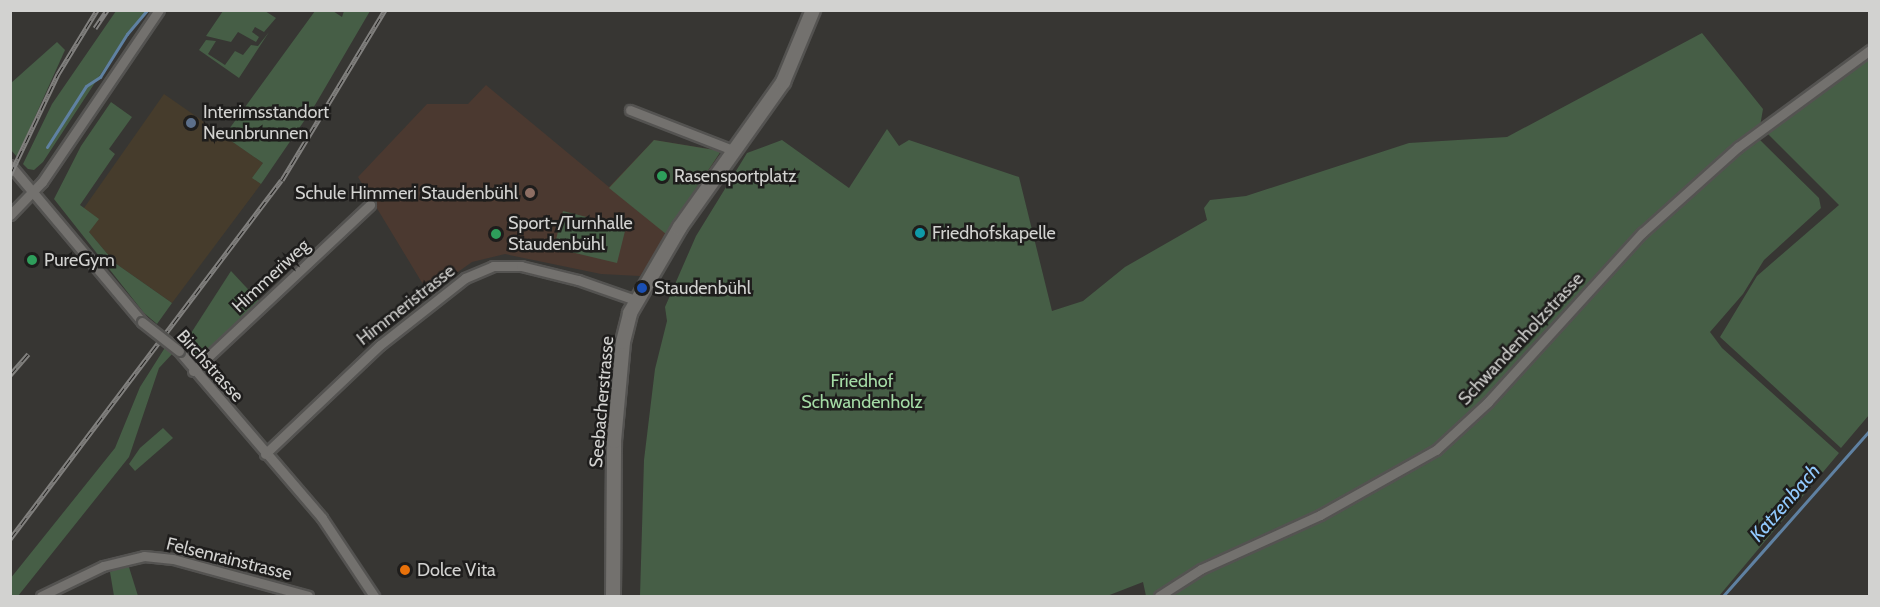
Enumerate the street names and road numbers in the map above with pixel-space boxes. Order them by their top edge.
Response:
street label: Himmeriweg [228,235,314,317]
street label: Himmeristrasse [353,260,459,350]
street label: Schwandenholzstrasse [1454,268,1588,410]
street label: Birchstrasse [172,325,248,407]
street label: Seebacherstrasse [585,335,619,469]
street label: Felsenrainstrasse [164,533,294,585]

